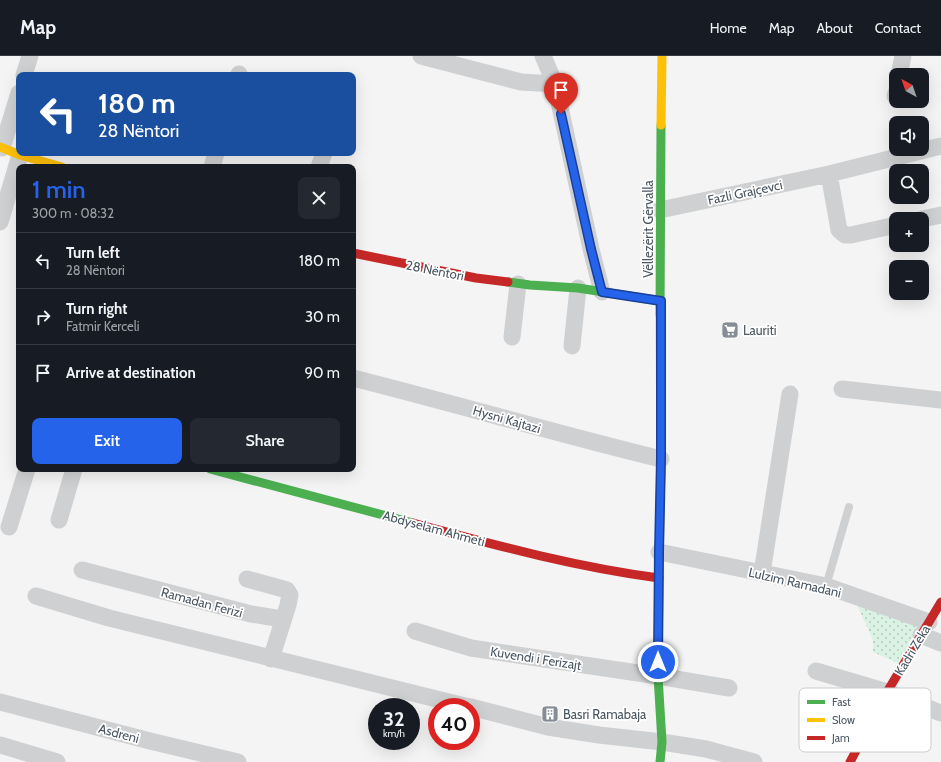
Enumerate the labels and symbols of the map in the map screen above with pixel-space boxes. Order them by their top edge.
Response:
north arrow [889,68,929,108]
pin [544,73,578,114]
street label: Fazli Grajçevci [706,176,784,209]
street label: Vëllezërit Gërvalla [640,179,656,278]
street label: 28 Nëntori [405,257,465,283]
supermarket icon: Lauriti [720,320,740,340]
place label: Lauriti [743,322,777,338]
street label: Hysni Kajtazi [471,402,543,437]
street label: Abdyselam Ahmeti [381,507,487,549]
street label: Lulzim Ramadani [747,564,843,600]
street label: Ramadan Ferizi [159,583,245,621]
street label: Kadri Zeka [891,621,934,678]
position arrow [637,641,679,683]
street label: Kuvendi i Ferizajt [489,643,583,674]
legend [799,688,931,752]
text: Fast [832,695,851,709]
speed limit sign: 40 [428,698,480,750]
building icon: Basri Ramabaja [540,704,560,724]
place label: Basri Ramabaja [563,706,647,723]
text: Slow [832,713,855,727]
street label: Asdreni [97,720,141,746]
text: Jam [831,731,850,745]

